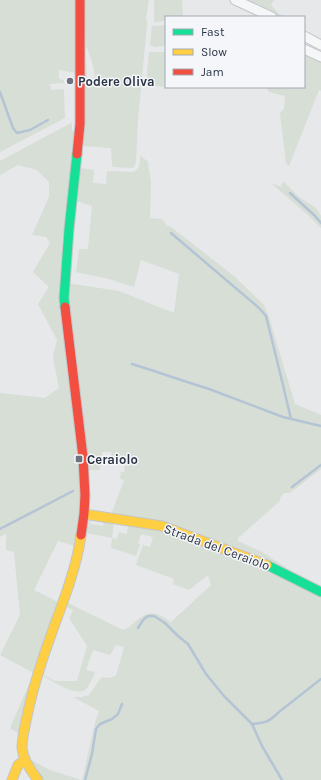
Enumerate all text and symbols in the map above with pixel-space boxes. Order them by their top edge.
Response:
legend [165,16,305,88]
text: Fast [201,25,225,39]
text: Slow [201,45,227,59]
text: Jam [201,65,224,79]
place label: Podere Oliva [78,74,155,89]
marker: Podere Oliva [65,76,75,86]
place label: Ceraiolo [87,452,138,467]
marker: Ceraiolo [74,454,84,464]
street label: Strada del Ceraiolo [162,521,272,573]

